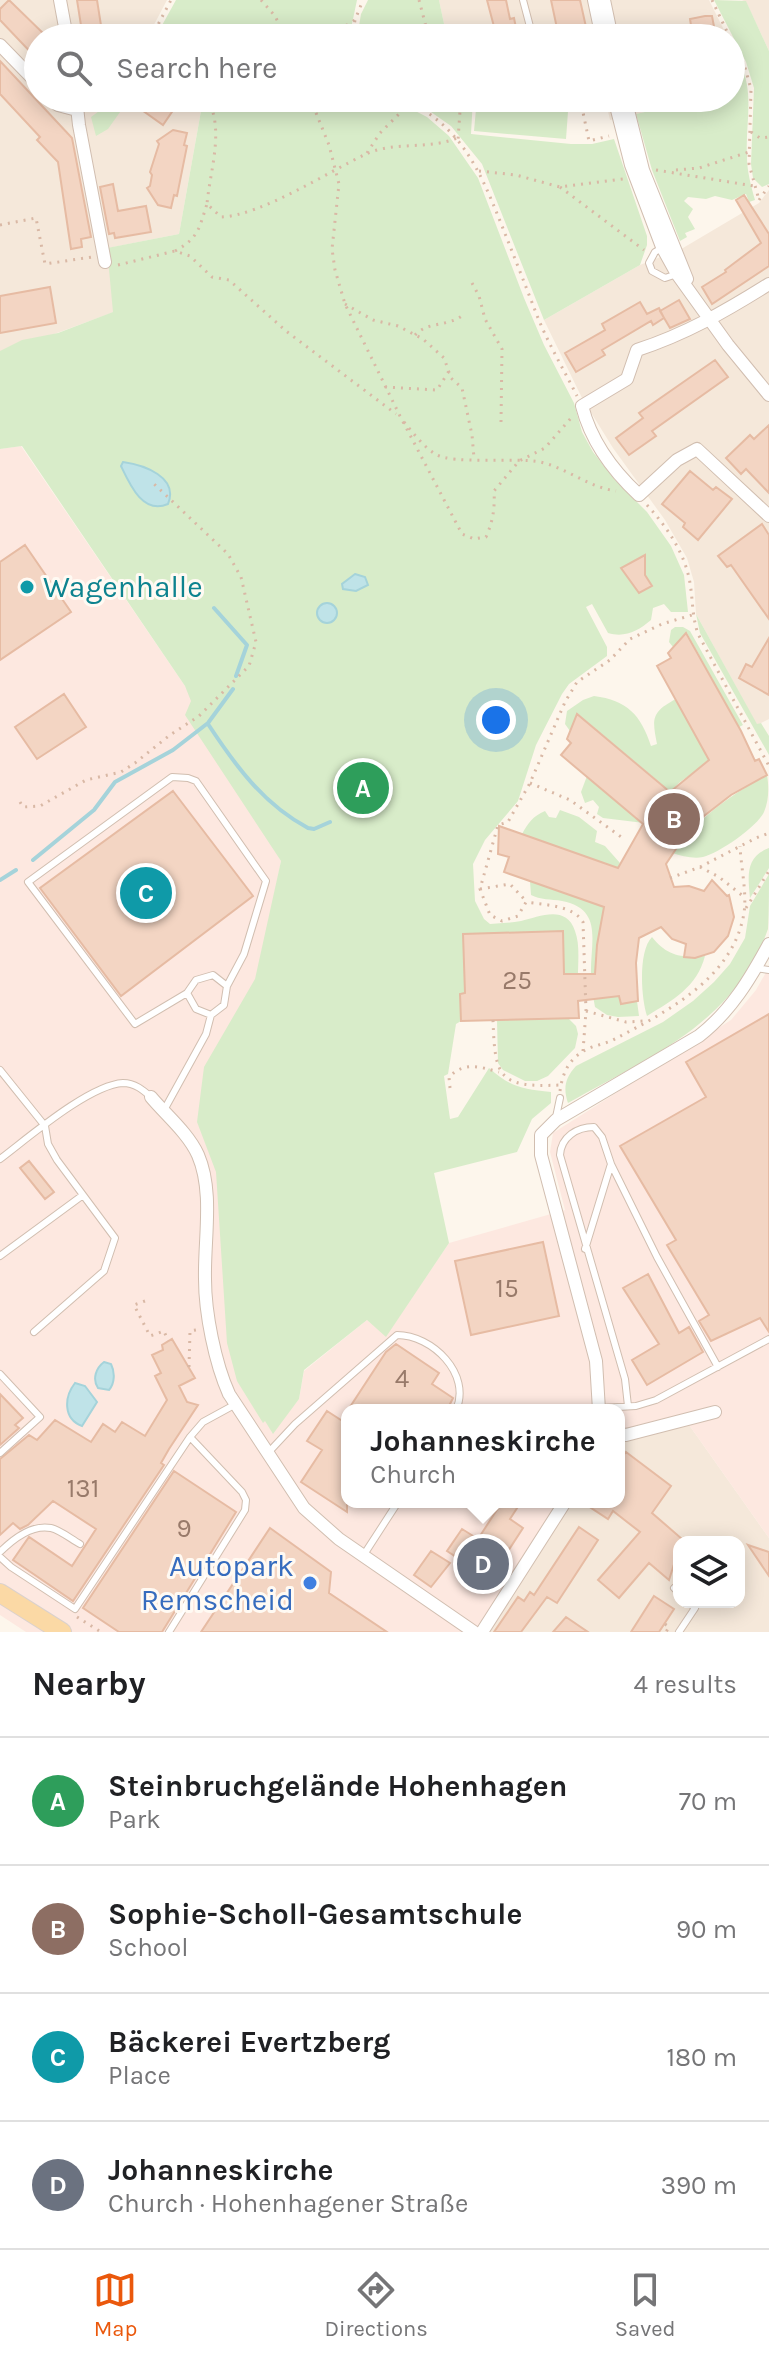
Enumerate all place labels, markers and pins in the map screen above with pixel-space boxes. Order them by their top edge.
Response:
place label: Wagenhalle [43,569,203,605]
marker: Wagenhalle [18,578,36,596]
pin: A [337,758,389,818]
pin: B [648,789,700,849]
pin: C [120,863,172,923]
pin: D [457,1534,509,1594]
place label: Autopark Remscheid [141,1548,294,1618]
marker: Autopark Remscheid [301,1574,319,1592]

